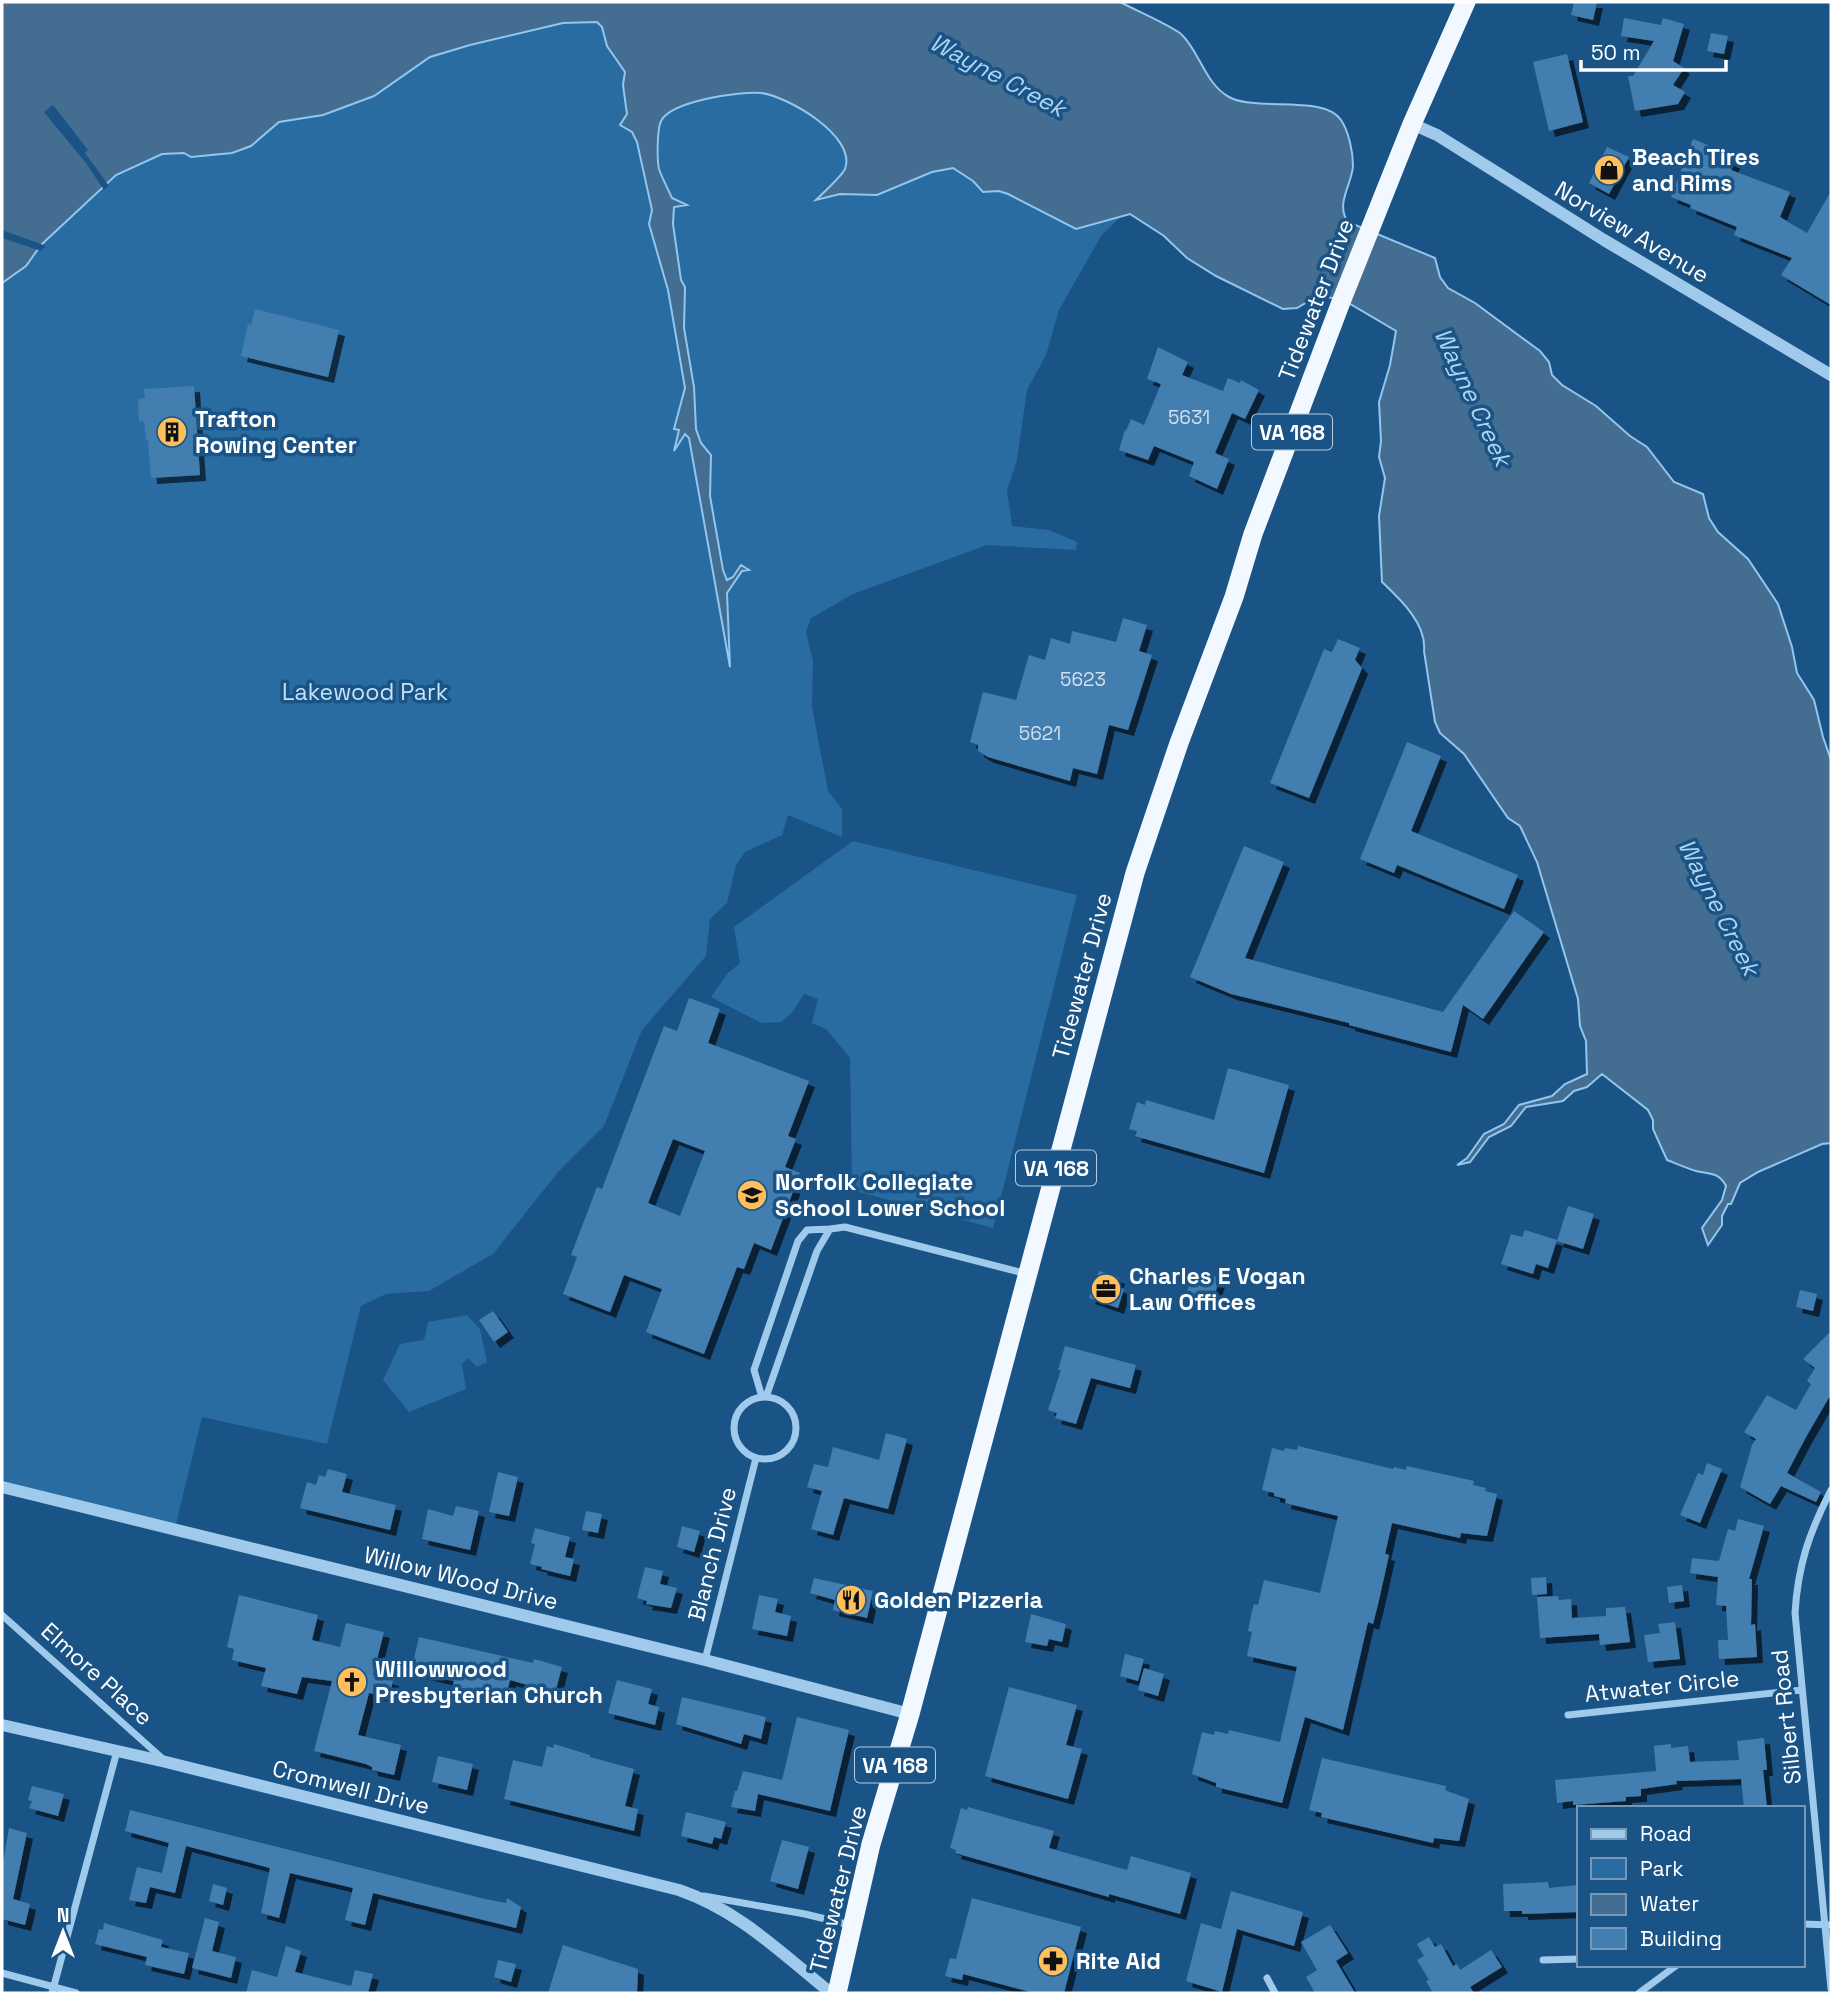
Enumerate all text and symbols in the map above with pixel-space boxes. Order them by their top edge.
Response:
water label: Wayne Creek [925,26,1074,125]
scale bar [1581,28,1726,72]
text: 50 m [1591,39,1641,66]
place label: Beach Tires and Rims [1632,142,1760,198]
shop icon: Beach Tires and Rims [1592,153,1626,187]
street label: Norview Avenue [1549,174,1715,290]
street label: Tidewater Drive [1271,215,1361,385]
water label: Wayne Creek [1427,323,1520,474]
place label: Trafton Rowing Center [195,404,357,460]
house number: 5631 [1168,405,1210,430]
road number: VA 168 [1252,414,1332,450]
building icon: Trafton Rowing Center [155,415,189,449]
house number: 5623 [1060,667,1106,692]
park label: Lakewood Park [282,677,448,707]
house number: 5621 [1019,721,1061,746]
water label: Wayne Creek [1671,833,1768,983]
street label: Tidewater Drive [1045,889,1119,1063]
road number: VA 168 [1016,1150,1096,1186]
place label: Norfolk Collegiate School Lower School [775,1167,1005,1223]
school or university icon: Norfolk Collegiate School Lower School [735,1178,769,1212]
place label: Charles E Vogan Law Offices [1129,1261,1306,1317]
office icon: Charles E Vogan Law Offices [1089,1272,1123,1306]
street label: Blanch Drive [681,1484,743,1624]
street label: Willow Wood Drive [361,1539,561,1617]
restaurant icon: Golden Pizzeria [834,1583,868,1617]
place label: Golden Pizzeria [874,1585,1043,1615]
street label: Elmore Place [35,1616,159,1732]
street label: Silbert Road [1764,1648,1808,1786]
place label: Willowwood Presbyterian Church [375,1654,603,1710]
street label: Atwater Circle [1583,1663,1741,1709]
church icon: Willowwood Presbyterian Church [335,1665,369,1699]
road number: VA 168 [855,1748,935,1782]
street label: Cromwell Drive [269,1753,433,1821]
street label: Tidewater Drive [803,1802,873,1976]
legend [1577,1806,1805,1967]
text: Road [1640,1820,1692,1847]
text: Park [1640,1855,1684,1882]
text: Water [1640,1890,1699,1917]
north arrow [28,1897,98,1967]
text: N [57,1903,69,1928]
text: Building [1640,1925,1722,1952]
pharmacy icon: Rite Aid [1036,1944,1070,1978]
place label: Rite Aid [1076,1946,1161,1976]

